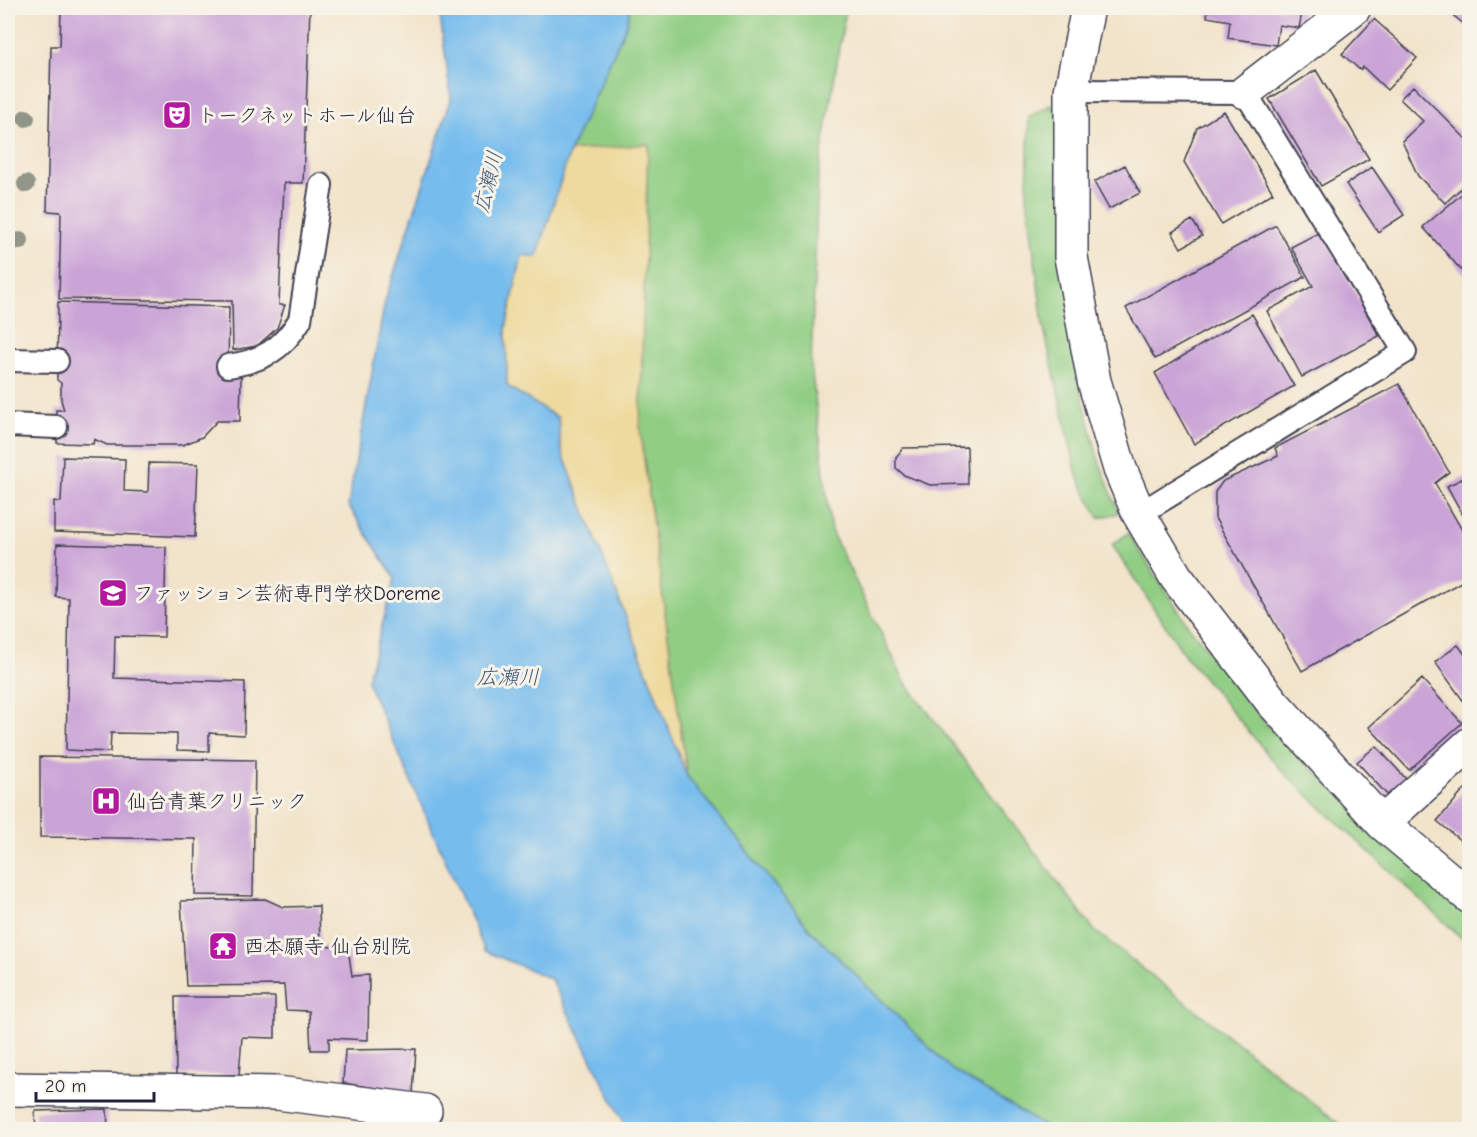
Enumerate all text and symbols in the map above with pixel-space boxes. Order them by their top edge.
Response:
theatre icon: トークネットホール仙台 [161,99,193,131]
place label: トークネットホール仙台 [198,104,416,127]
water label: 広瀬川 [469,149,507,215]
school or university icon: ファッション芸術専門学校Doreme [97,577,129,609]
place label: ファッション芸術専門学校Doreme [134,582,441,605]
water label: 広瀬川 [477,665,540,689]
hospital icon: 仙台青葉クリニック [90,785,122,817]
place label: 仙台青葉クリニック [127,790,307,813]
temple icon: 西本願寺 仙台別院 [207,930,239,962]
place label: 西本願寺 仙台別院 [244,935,411,958]
scale bar [36,1065,154,1103]
text: 20 m [45,1076,86,1097]

